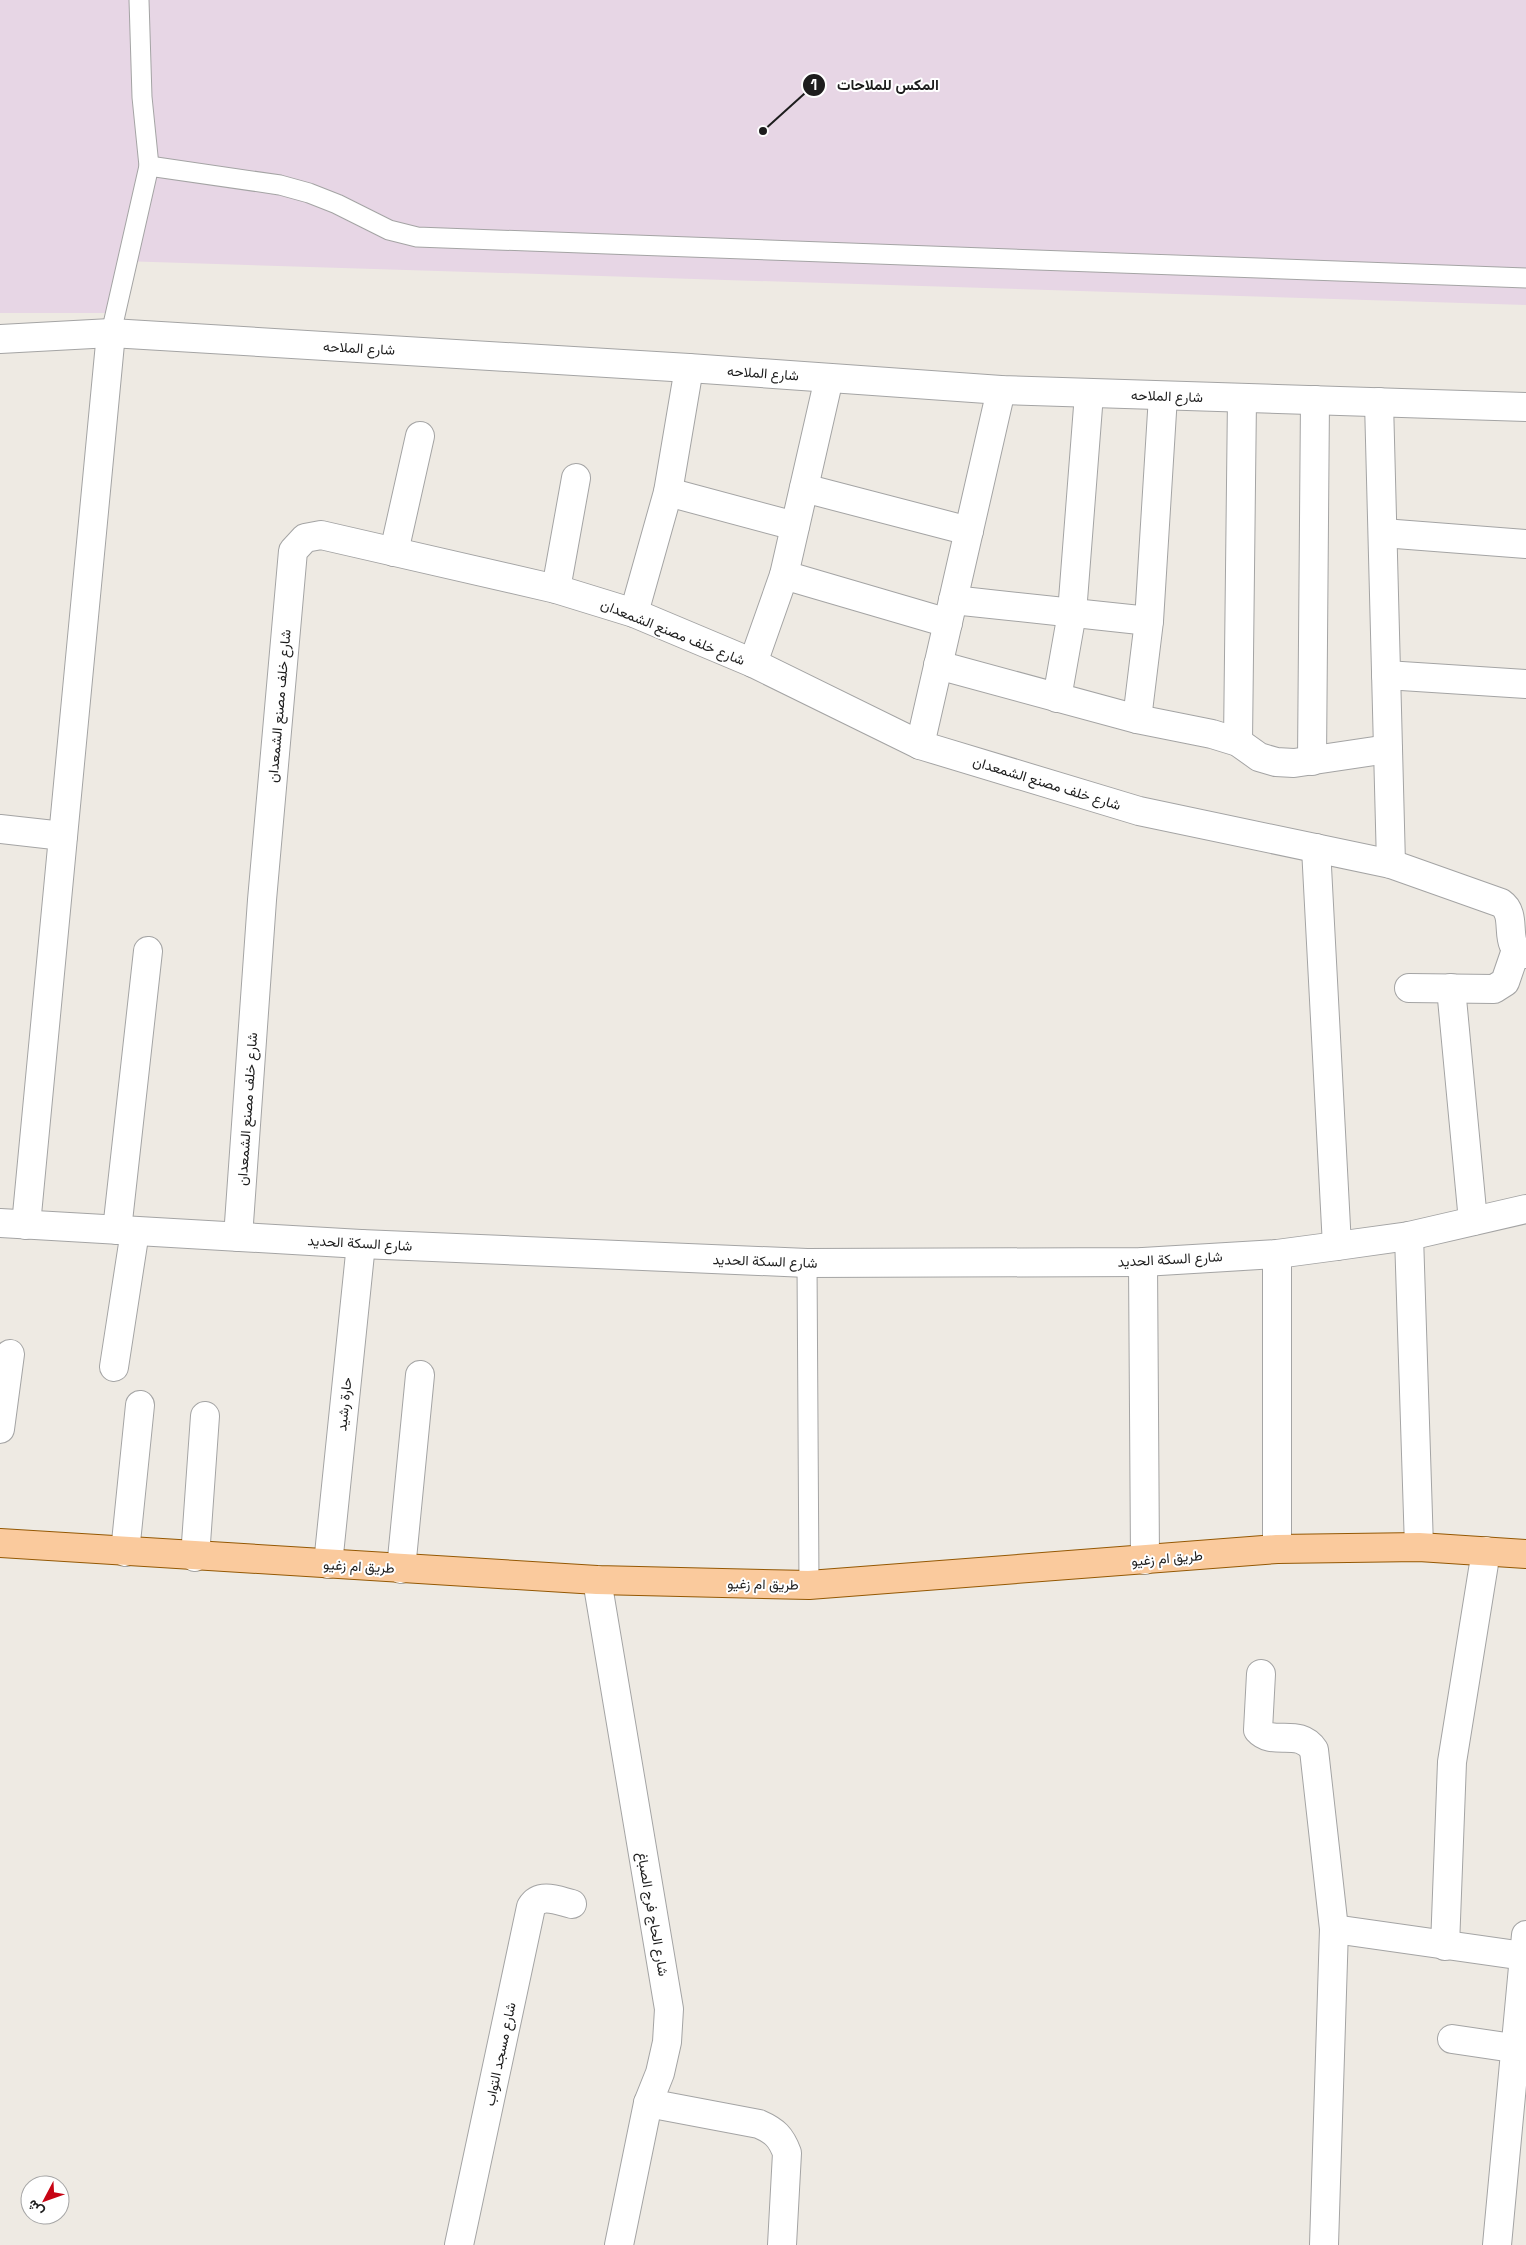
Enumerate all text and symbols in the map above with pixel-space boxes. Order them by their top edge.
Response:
callout: المكس للملاحات [802,70,949,100]
text: 1 [811,75,817,94]
text: المكس للملاحات [837,75,939,94]
street label: شارع الملاحه [322,337,395,361]
street label: شارع الملاحه [726,362,800,386]
street label: شارع الملاحه [1131,386,1203,408]
street label: شارع خلف مصنع الشمعدان [598,595,748,671]
street label: شارع خلف مصنع الشمعدان [263,629,297,784]
street label: شارع خلف مصنع الشمعدان [970,752,1123,816]
street label: شارع خلف مصنع الشمعدان [233,1032,263,1186]
street label: شارع السكة الحديد [307,1231,413,1257]
street label: شارع السكة الحديد [1117,1247,1223,1273]
street label: شارع السكة الحديد [712,1250,818,1274]
street label: حارة رشيد [332,1376,356,1432]
street label: طريق ام زغيو [1131,1546,1203,1570]
street label: طريق ام زغيو [323,1555,395,1577]
street label: طريق ام زغيو [727,1574,799,1594]
street label: شارع الحاج فرج الصباغ [631,1850,673,1978]
street label: شارع مسجد التواب [480,2000,522,2108]
north arrow [20,2175,70,2225]
text: ش [23,2196,48,2221]

